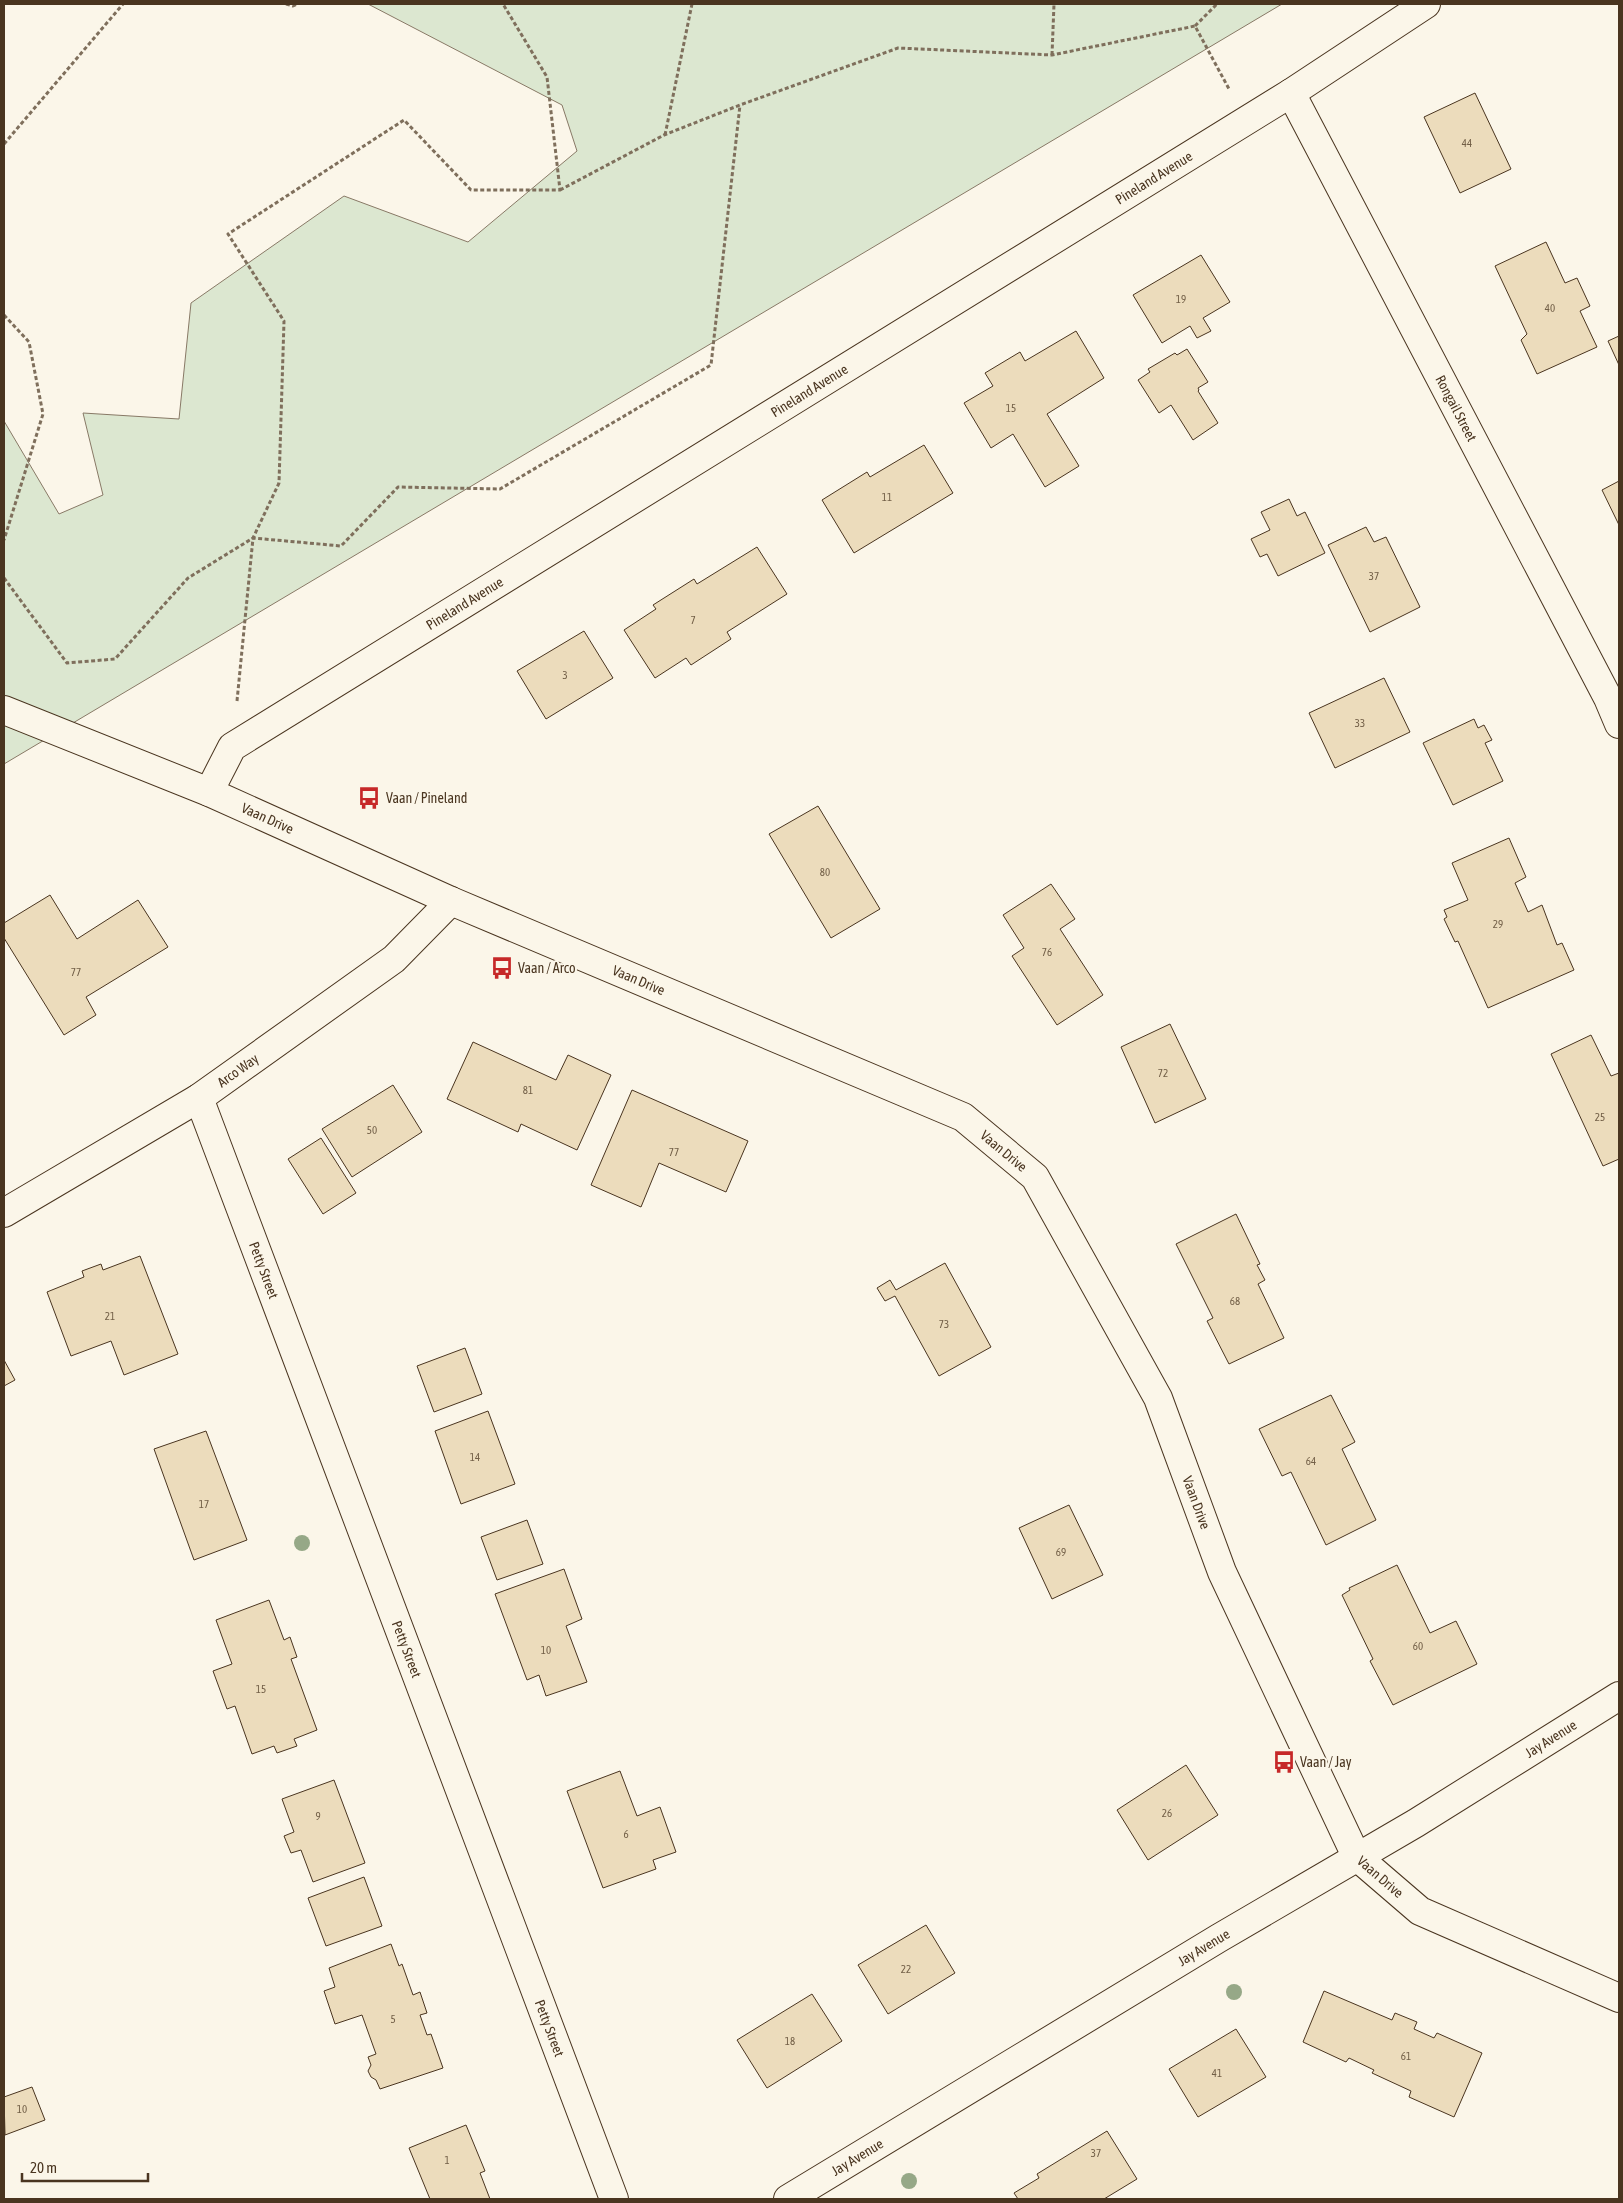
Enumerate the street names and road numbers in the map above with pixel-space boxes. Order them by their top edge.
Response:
street label: Pineland Avenue [1112,148,1195,207]
street label: Pineland Avenue [768,361,851,420]
street label: Rongail Street [1432,373,1480,444]
street label: Pineland Avenue [423,574,506,633]
street label: Vaan Drive [239,800,296,837]
street label: Vaan Drive [610,962,667,998]
street label: Arco Way [214,1050,262,1090]
street label: Vaan Drive [977,1127,1030,1175]
street label: Petty Street [246,1239,282,1301]
street label: Vaan Drive [1179,1474,1214,1531]
street label: Petty Street [389,1618,425,1680]
street label: Jay Avenue [1522,1717,1579,1761]
street label: Vaan Drive [1354,1853,1407,1901]
street label: Jay Avenue [1175,1926,1232,1969]
street label: Petty Street [532,1997,568,2059]
street label: Jay Avenue [829,2135,886,2179]

